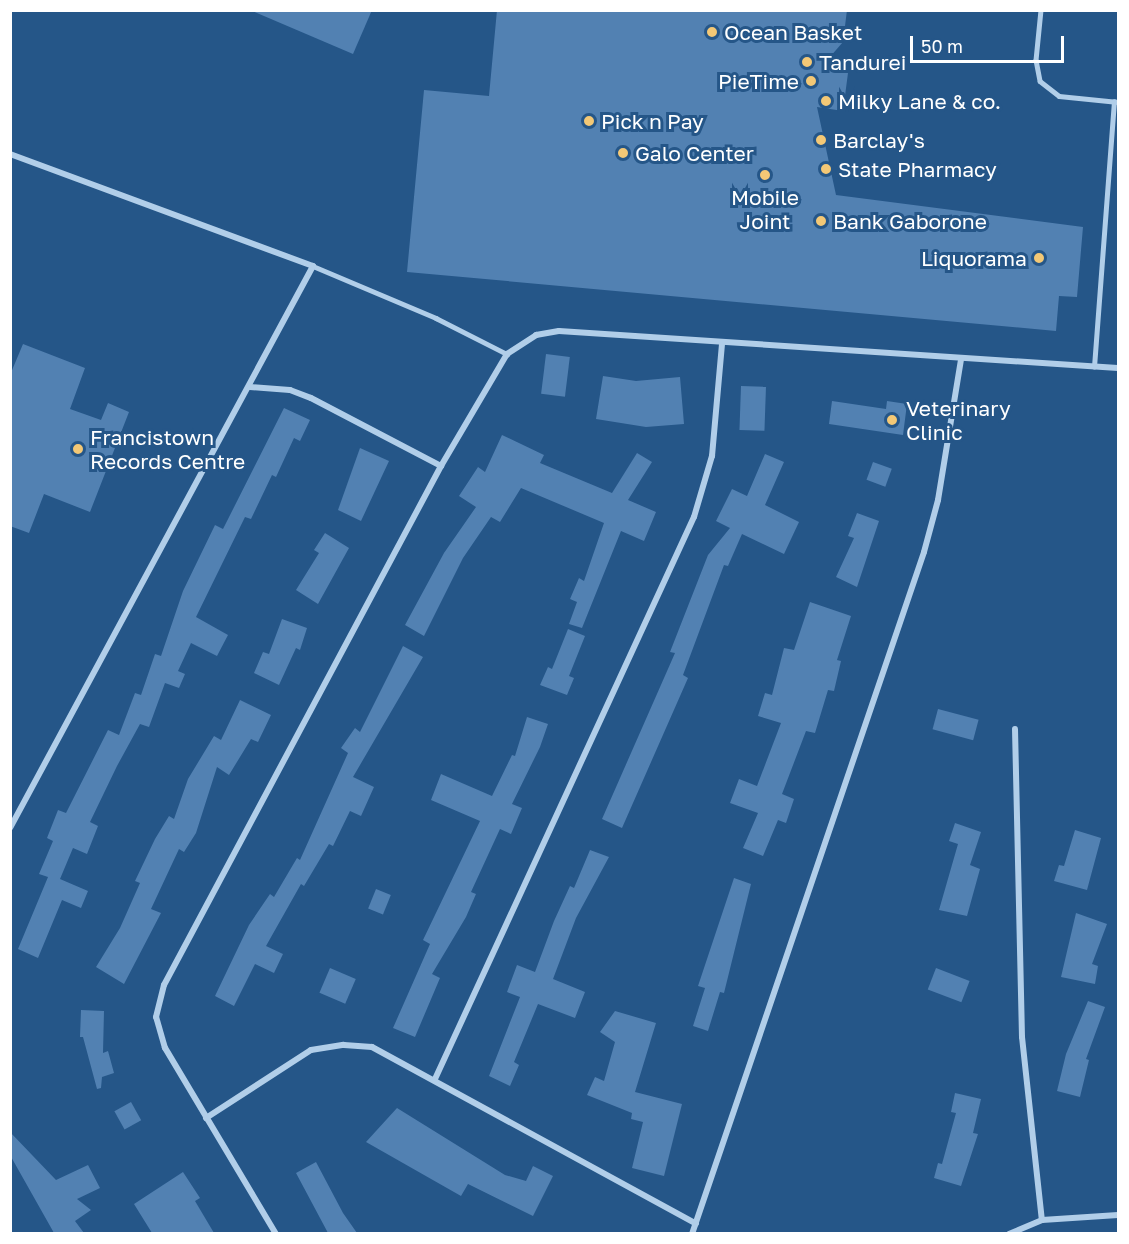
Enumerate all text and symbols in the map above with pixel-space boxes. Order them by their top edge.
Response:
place label: Ocean Basket [724,19,862,45]
scale bar [913,24,1068,62]
marker: Ocean Basket [705,25,719,39]
text: 50 m [921,35,963,57]
place label: Tandurei [819,49,906,75]
marker: Tandurei [800,55,814,69]
place label: PieTime [718,68,799,94]
marker: PieTime [804,74,818,88]
place label: Milky Lane & co. [838,88,1001,114]
marker: Milky Lane & co. [819,94,833,108]
place label: Pick n Pay [601,108,704,134]
marker: Pick n Pay [582,114,596,128]
place label: Barclay's [833,127,925,153]
marker: Barclay's [814,133,828,147]
place label: Galo Center [635,140,754,166]
marker: Galo Center [616,146,630,160]
place label: State Pharmacy [838,156,997,182]
marker: State Pharmacy [819,162,833,176]
marker: Mobile Joint [758,168,772,182]
place label: Mobile Joint [731,184,799,234]
place label: Bank Gaborone [833,208,987,234]
marker: Bank Gaborone [814,214,828,228]
place label: Liquorama [921,245,1027,271]
marker: Liquorama [1032,251,1046,265]
place label: Veterinary Clinic [906,395,1011,445]
marker: Veterinary Clinic [883,411,901,429]
place label: Francistown Records Centre [90,424,245,474]
marker: Francistown Records Centre [71,442,85,456]

